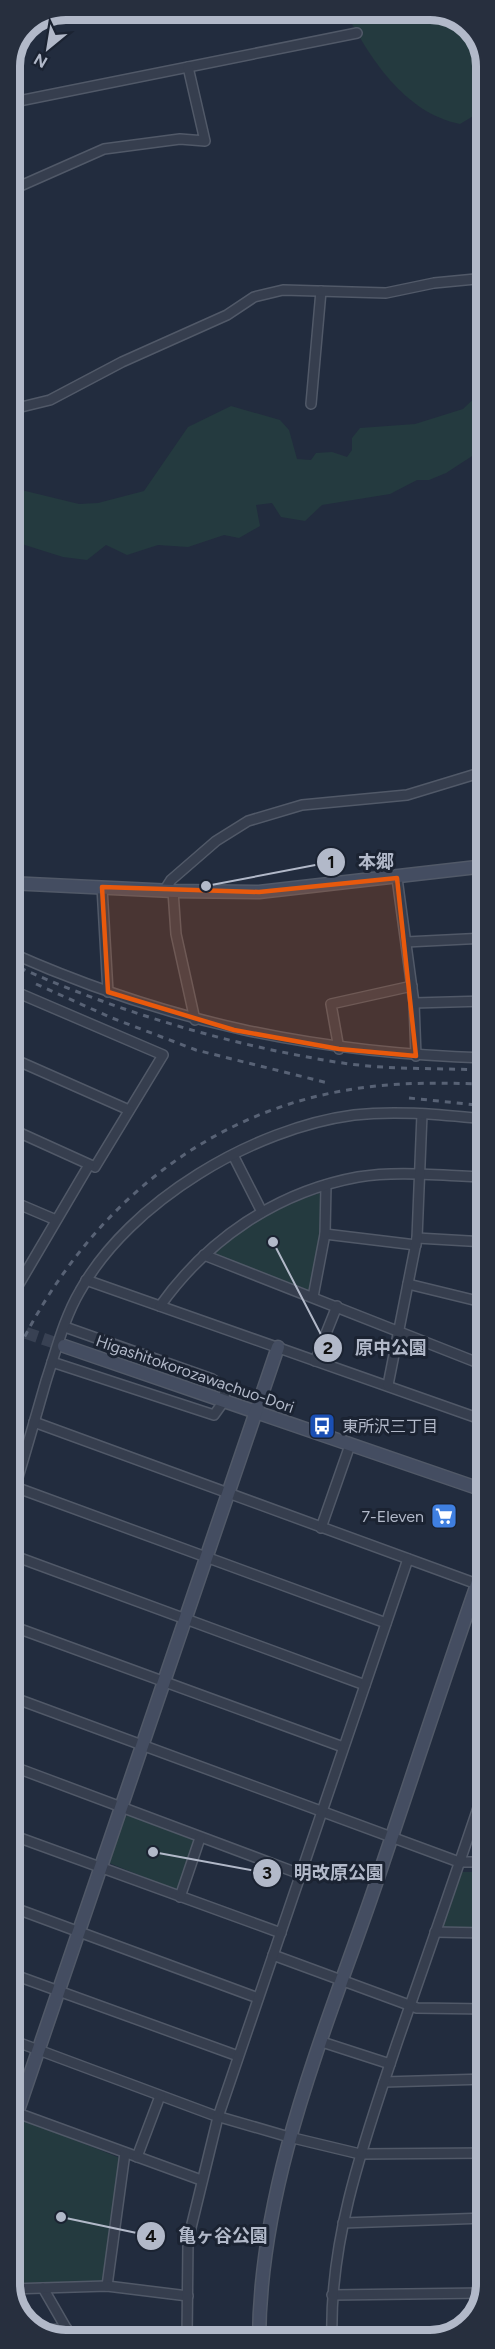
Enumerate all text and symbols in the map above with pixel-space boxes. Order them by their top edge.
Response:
north arrow [18,18,78,78]
text: N [31,49,51,72]
callout: 本郷 [316,844,406,880]
text: 1 [327,851,335,873]
text: 本郷 [358,851,394,873]
callout: 原中公園 [313,1330,439,1366]
street label: Higashitokorozawachuo-Dori [93,1331,297,1417]
text: 2 [323,1337,333,1359]
text: 原中公園 [355,1337,427,1359]
bus stop icon: 東所沢三丁目 [307,1411,337,1441]
place label: 東所沢三丁目 [342,1417,438,1436]
supermarket icon: 7-Eleven [429,1501,459,1531]
place label: 7-Eleven [361,1507,424,1526]
callout: 明改原公園 [252,1855,396,1891]
text: 3 [262,1862,272,1884]
text: 明改原公園 [294,1862,384,1884]
callout: 亀ヶ谷公園 [136,2218,280,2254]
text: 4 [145,2225,157,2247]
text: 亀ヶ谷公園 [178,2225,268,2247]

